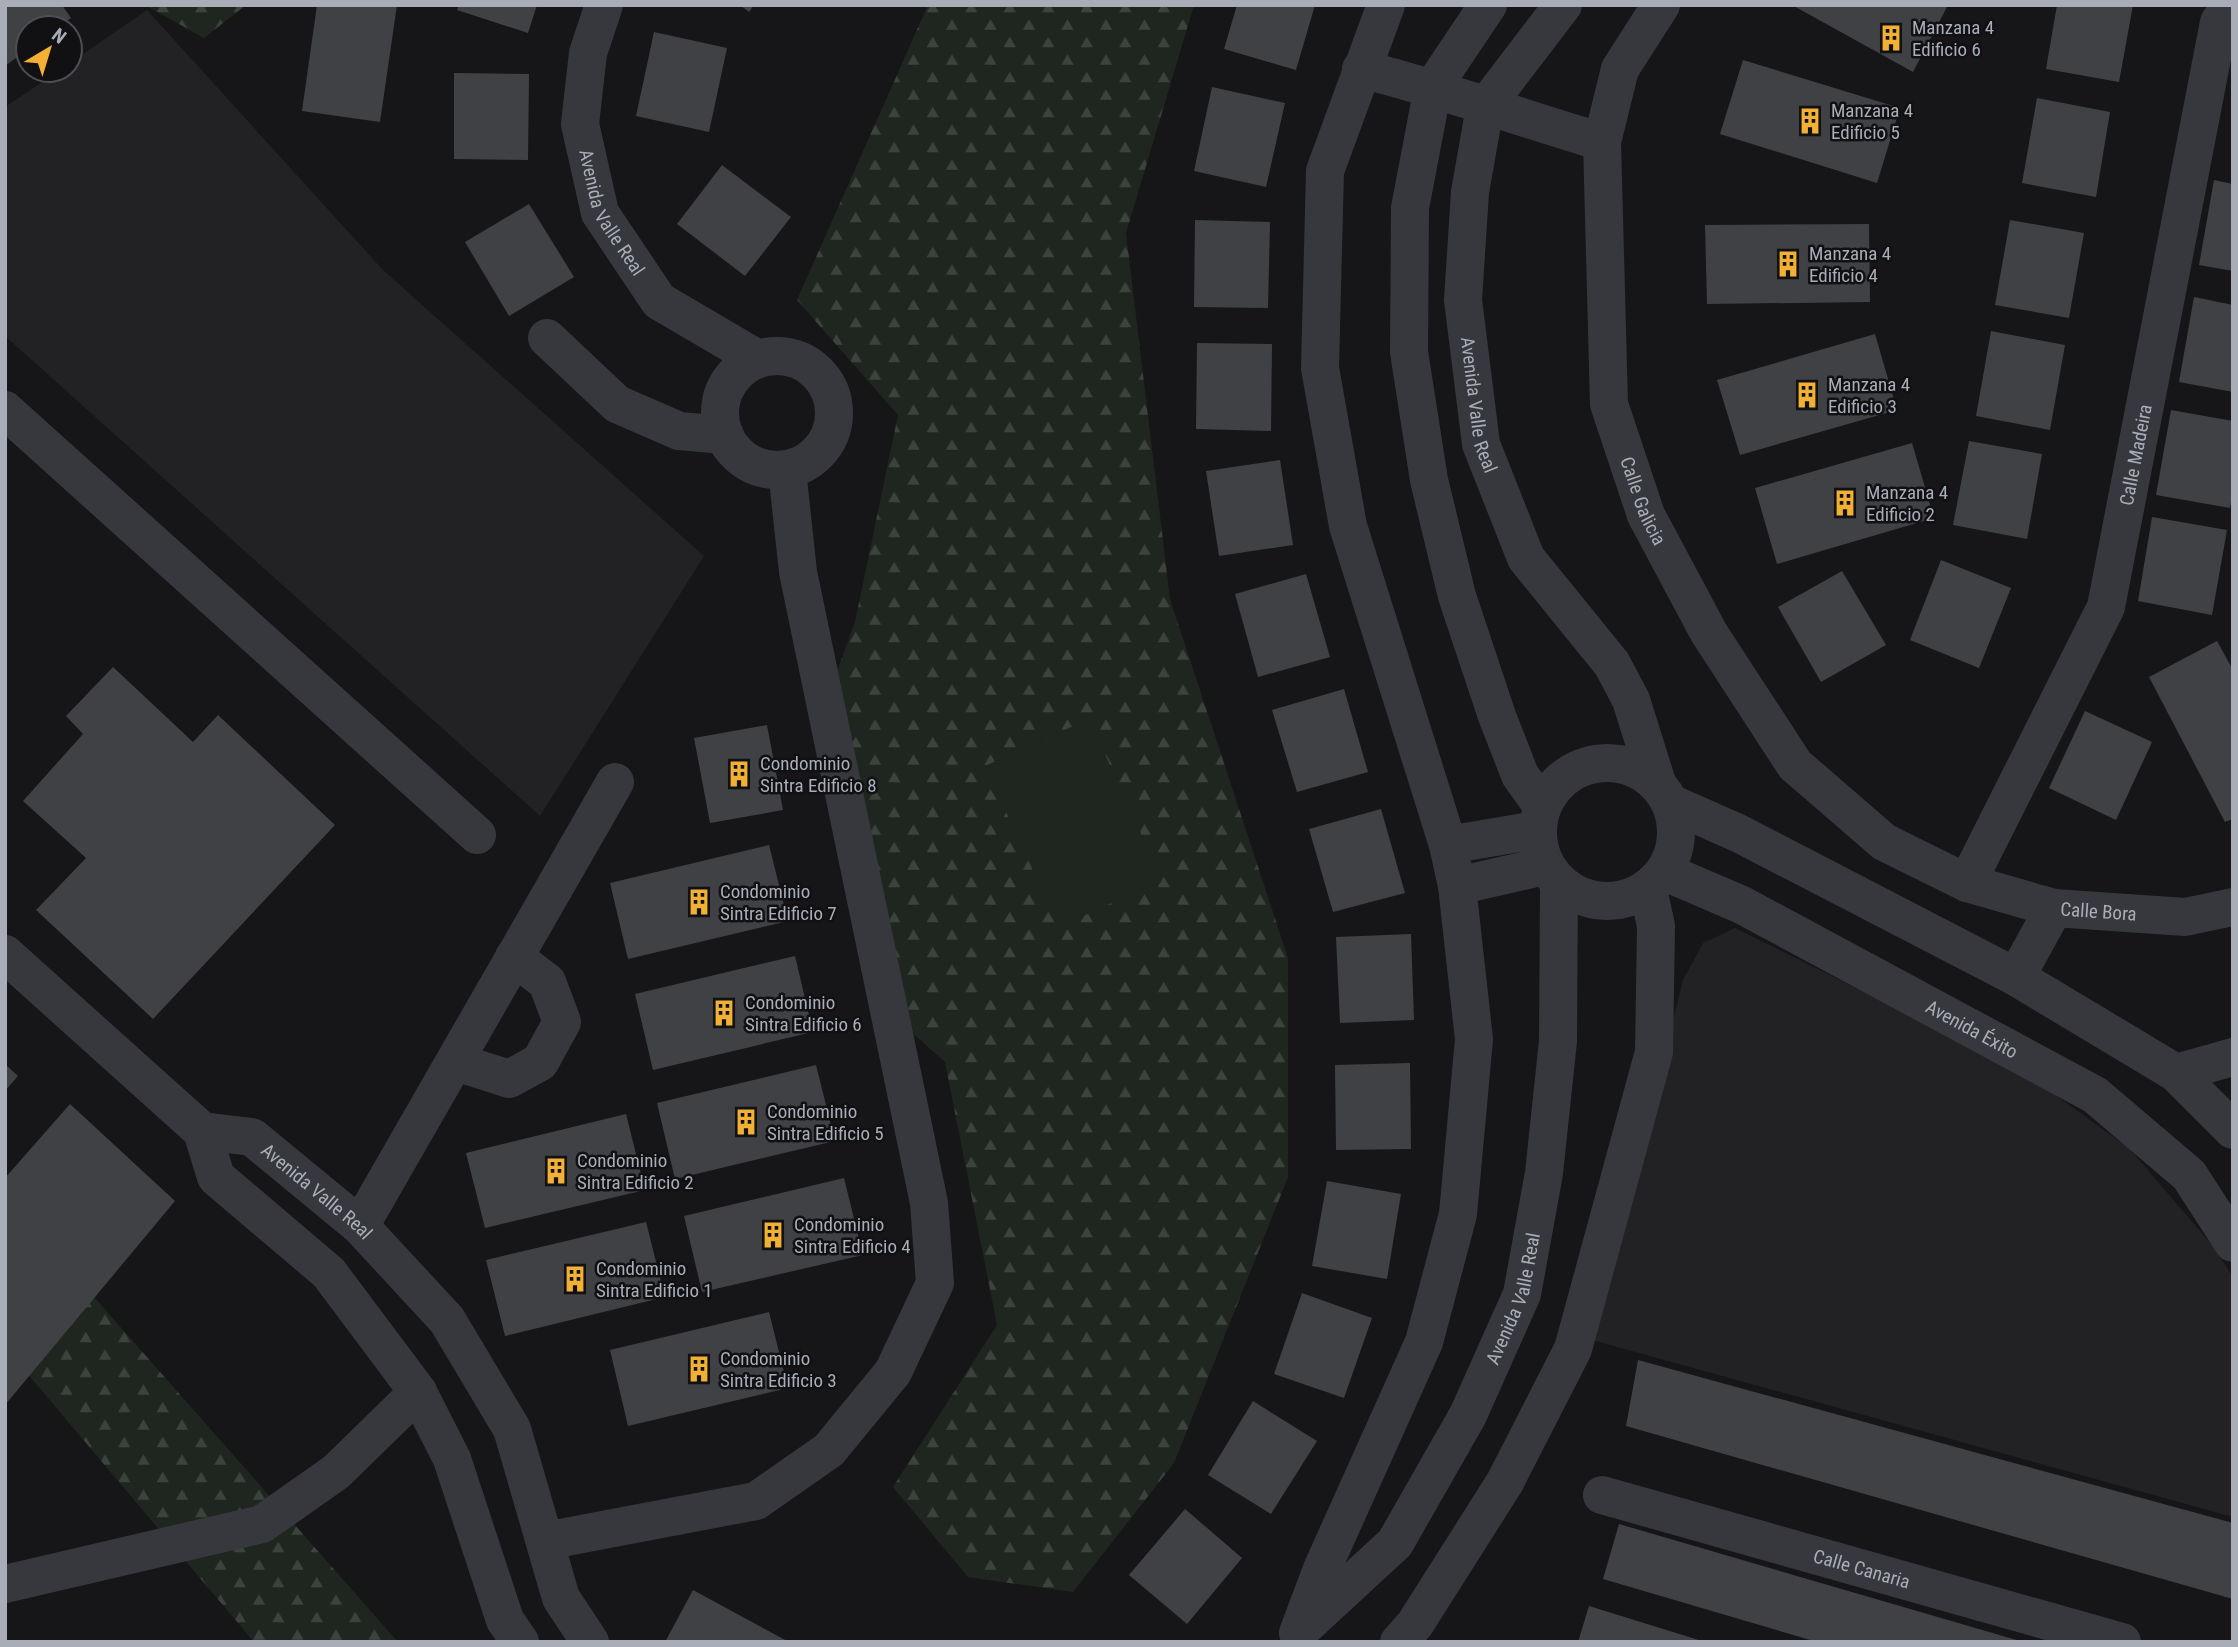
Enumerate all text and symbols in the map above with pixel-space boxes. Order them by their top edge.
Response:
north arrow [14,14,84,84]
place label: Manzana 4 Edificio 6 [1912,16,1994,61]
text: N [47,23,71,49]
building icon: Manzana 4 Edificio 6 [1876,23,1906,53]
place label: Manzana 4 Edificio 5 [1831,99,1913,144]
building icon: Manzana 4 Edificio 5 [1795,106,1825,136]
street label: Avenida Valle Real [574,147,650,280]
place label: Manzana 4 Edificio 4 [1809,242,1891,287]
building icon: Manzana 4 Edificio 4 [1773,249,1803,279]
street label: Avenida Valle Real [1456,336,1502,476]
place label: Manzana 4 Edificio 3 [1828,373,1910,418]
building icon: Manzana 4 Edificio 3 [1792,380,1822,410]
street label: Calle Madeira [2115,402,2157,508]
street label: Calle Galicia [1615,454,1671,549]
place label: Manzana 4 Edificio 2 [1866,481,1948,526]
building icon: Manzana 4 Edificio 2 [1830,488,1860,518]
place label: Condominio Sintra Edificio 8 [760,752,877,797]
building icon: Condominio Sintra Edificio 8 [724,759,754,789]
place label: Condominio Sintra Edificio 7 [720,880,837,925]
building icon: Condominio Sintra Edificio 7 [684,887,714,917]
street label: Calle Bora [2060,897,2137,926]
place label: Condominio Sintra Edificio 6 [745,991,862,1036]
street label: Avenida Éxito [1922,995,2022,1063]
building icon: Condominio Sintra Edificio 6 [709,998,739,1028]
place label: Condominio Sintra Edificio 5 [767,1100,884,1145]
building icon: Condominio Sintra Edificio 5 [731,1107,761,1137]
street label: Avenida Valle Real [257,1139,377,1244]
place label: Condominio Sintra Edificio 2 [577,1149,694,1194]
building icon: Condominio Sintra Edificio 2 [541,1156,571,1186]
place label: Condominio Sintra Edificio 4 [794,1213,911,1258]
building icon: Condominio Sintra Edificio 4 [758,1220,788,1250]
street label: Avenida Valle Real [1481,1231,1545,1368]
place label: Condominio Sintra Edificio 1 [596,1257,713,1302]
building icon: Condominio Sintra Edificio 1 [560,1264,590,1294]
place label: Condominio Sintra Edificio 3 [720,1347,837,1392]
building icon: Condominio Sintra Edificio 3 [684,1354,714,1384]
street label: Calle Canaria [1811,1544,1913,1594]

